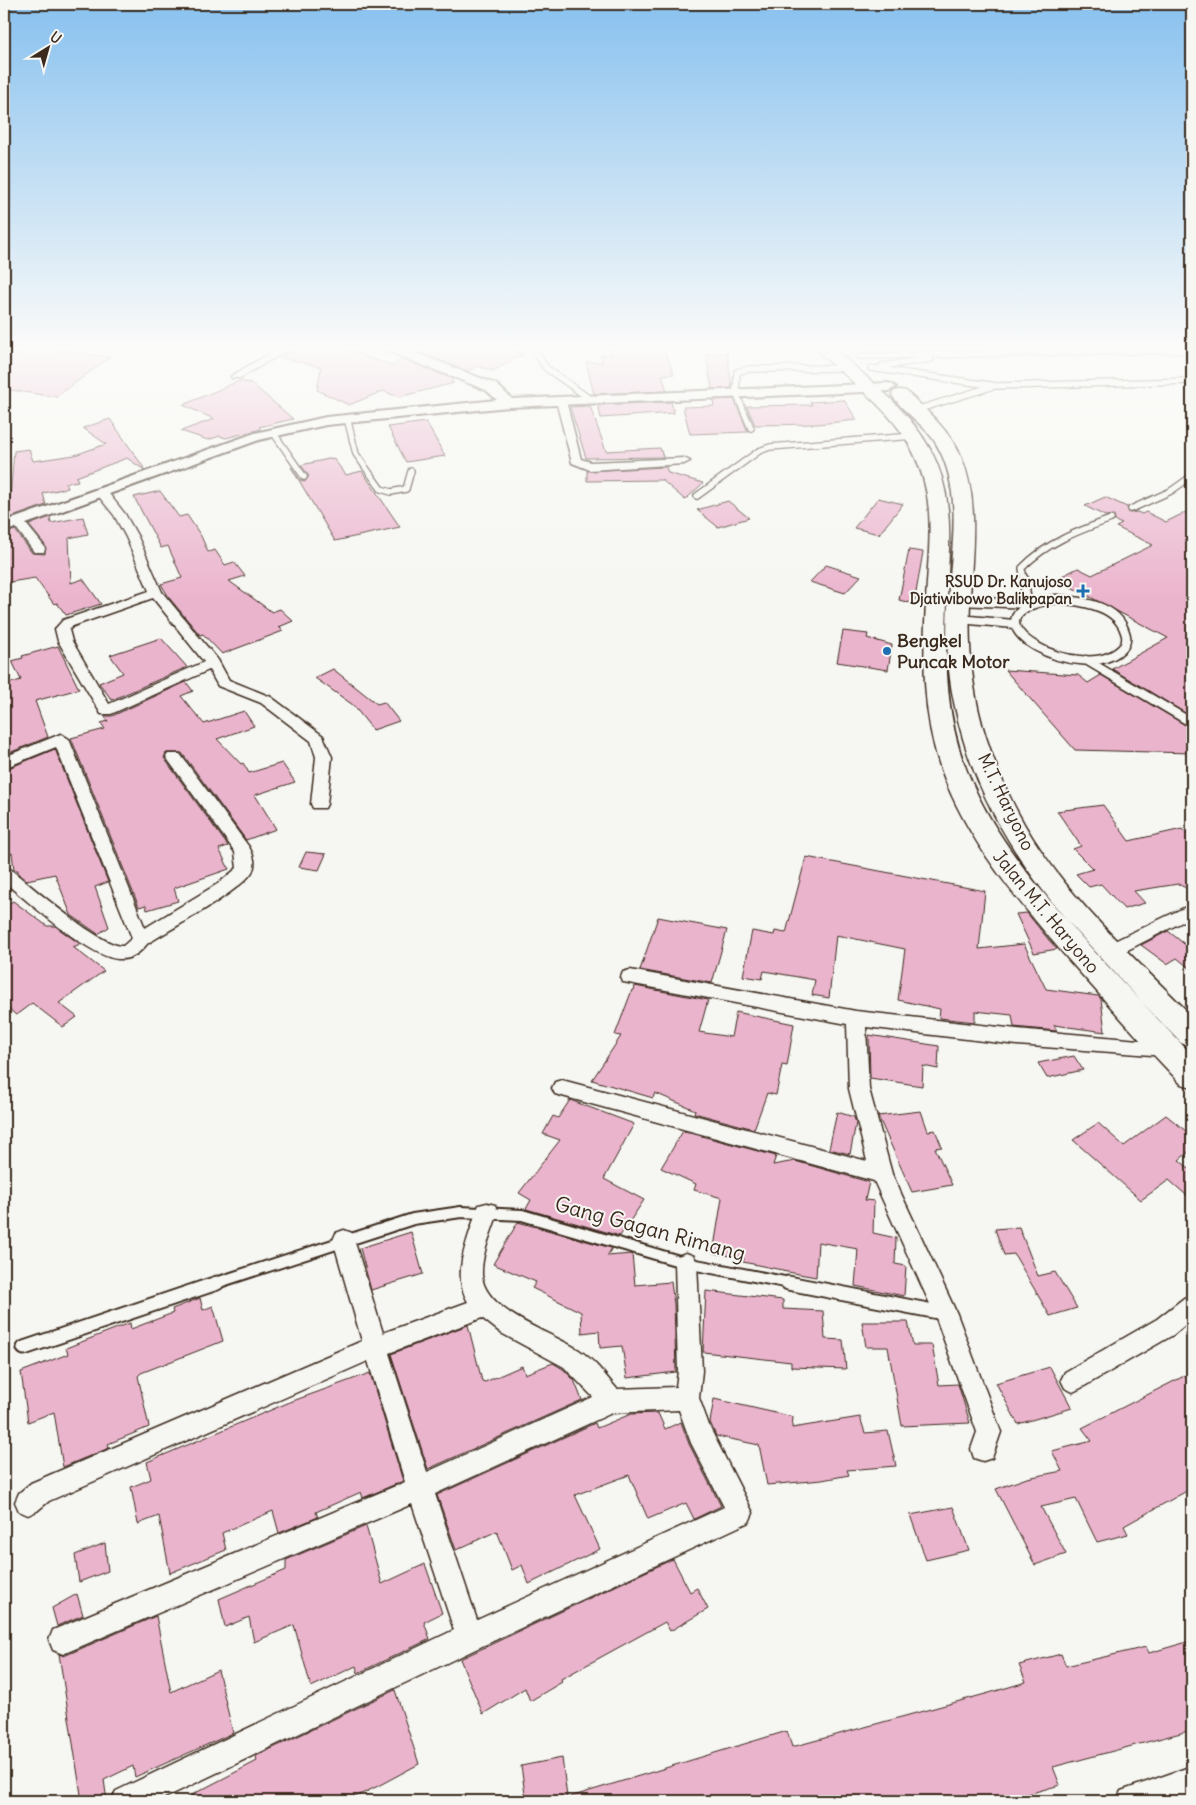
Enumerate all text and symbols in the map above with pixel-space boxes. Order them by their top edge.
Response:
north arrow [22,22,72,72]
text: U [47,28,65,48]
place label: RSUD Dr. Kanujoso Djatiwibowo Balikpapan [910,572,1073,609]
marker: RSUD Dr. Kanujoso Djatiwibowo Balikpapan [1076,584,1090,598]
place label: Bengkel Puncak Motor [897,629,1010,673]
marker: Bengkel Puncak Motor [881,645,893,657]
street label: M.T. Haryono [973,749,1040,854]
street label: Jalan M.T. Haryono [988,845,1105,978]
street label: Gang Gagan Rimang [552,1190,748,1267]

